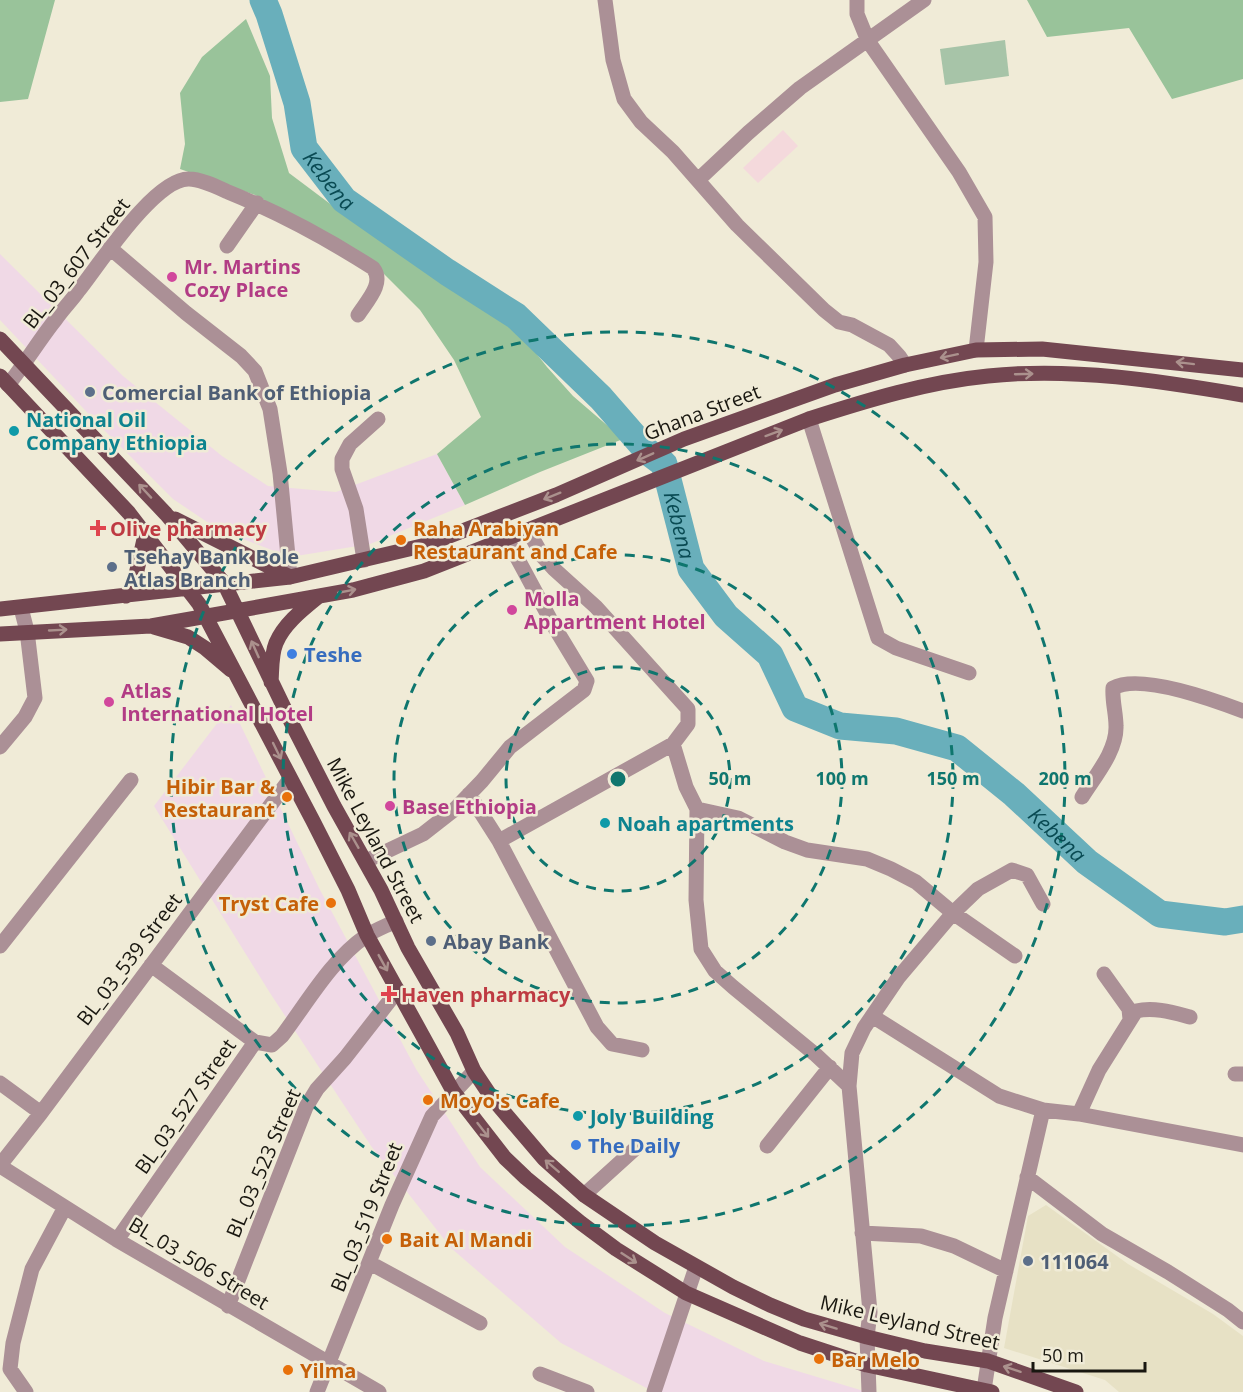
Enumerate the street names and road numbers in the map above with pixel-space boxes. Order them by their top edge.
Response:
street label: BL_03_607 Street [16,192,136,334]
street label: Ghana Street [640,377,764,447]
street label: Mike Leyland Street [321,753,431,927]
street label: BL_03_539 Street [70,887,188,1031]
street label: BL_03_527 Street [128,1033,242,1179]
street label: BL_03_523 Street [219,1084,307,1242]
street label: BL_03_519 Street [324,1138,408,1296]
street label: BL_03_506 Street [124,1210,274,1316]
street label: Mike Leyland Street [818,1288,1002,1356]

